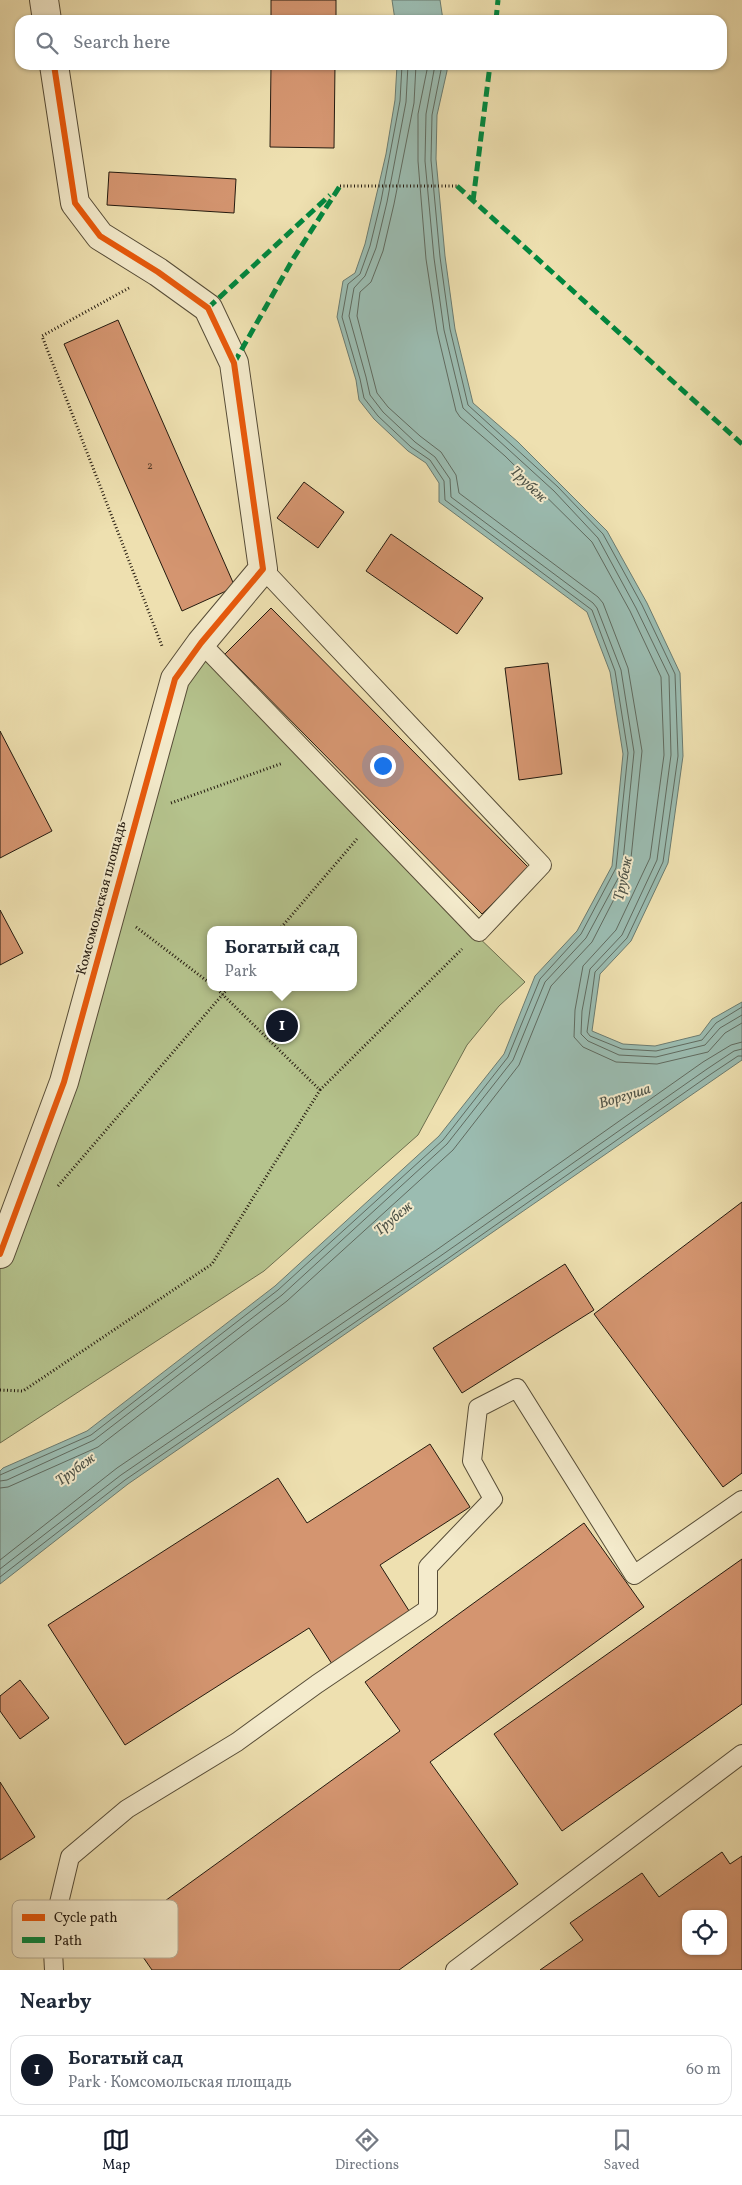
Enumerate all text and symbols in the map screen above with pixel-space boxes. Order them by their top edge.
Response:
search box [15,15,727,70]
icon: search [33,29,61,57]
text: Search here [73,30,170,56]
house number: 2 [147,459,153,474]
water label: Трубеж [505,462,552,508]
your location [370,753,396,779]
street label: Комсомольская площадь [72,819,132,977]
water label: Трубеж [609,855,639,903]
popup [207,926,357,991]
text: Богатый сад [224,935,340,961]
text: Park [224,961,257,983]
pin: 1 [266,1007,298,1045]
water label: Воргуша [596,1079,654,1115]
water label: Трубеж [370,1196,418,1241]
water label: Трубеж [52,1448,100,1492]
legend [12,1900,178,1958]
text: Cycle path [54,1909,118,1928]
map controls [682,1910,727,1955]
button: locate [682,1910,727,1955]
text: Path [54,1932,82,1951]
text: Nearby [20,1988,91,2017]
text: Богатый сад [68,2046,183,2072]
text: 1 [34,2059,40,2081]
text: 60 m [686,2059,721,2081]
text: Park · Комсомольская площадь [68,2072,292,2094]
tab: Map [102,2126,130,2175]
tab: Directions [335,2126,399,2175]
tab: Saved [604,2126,640,2175]

